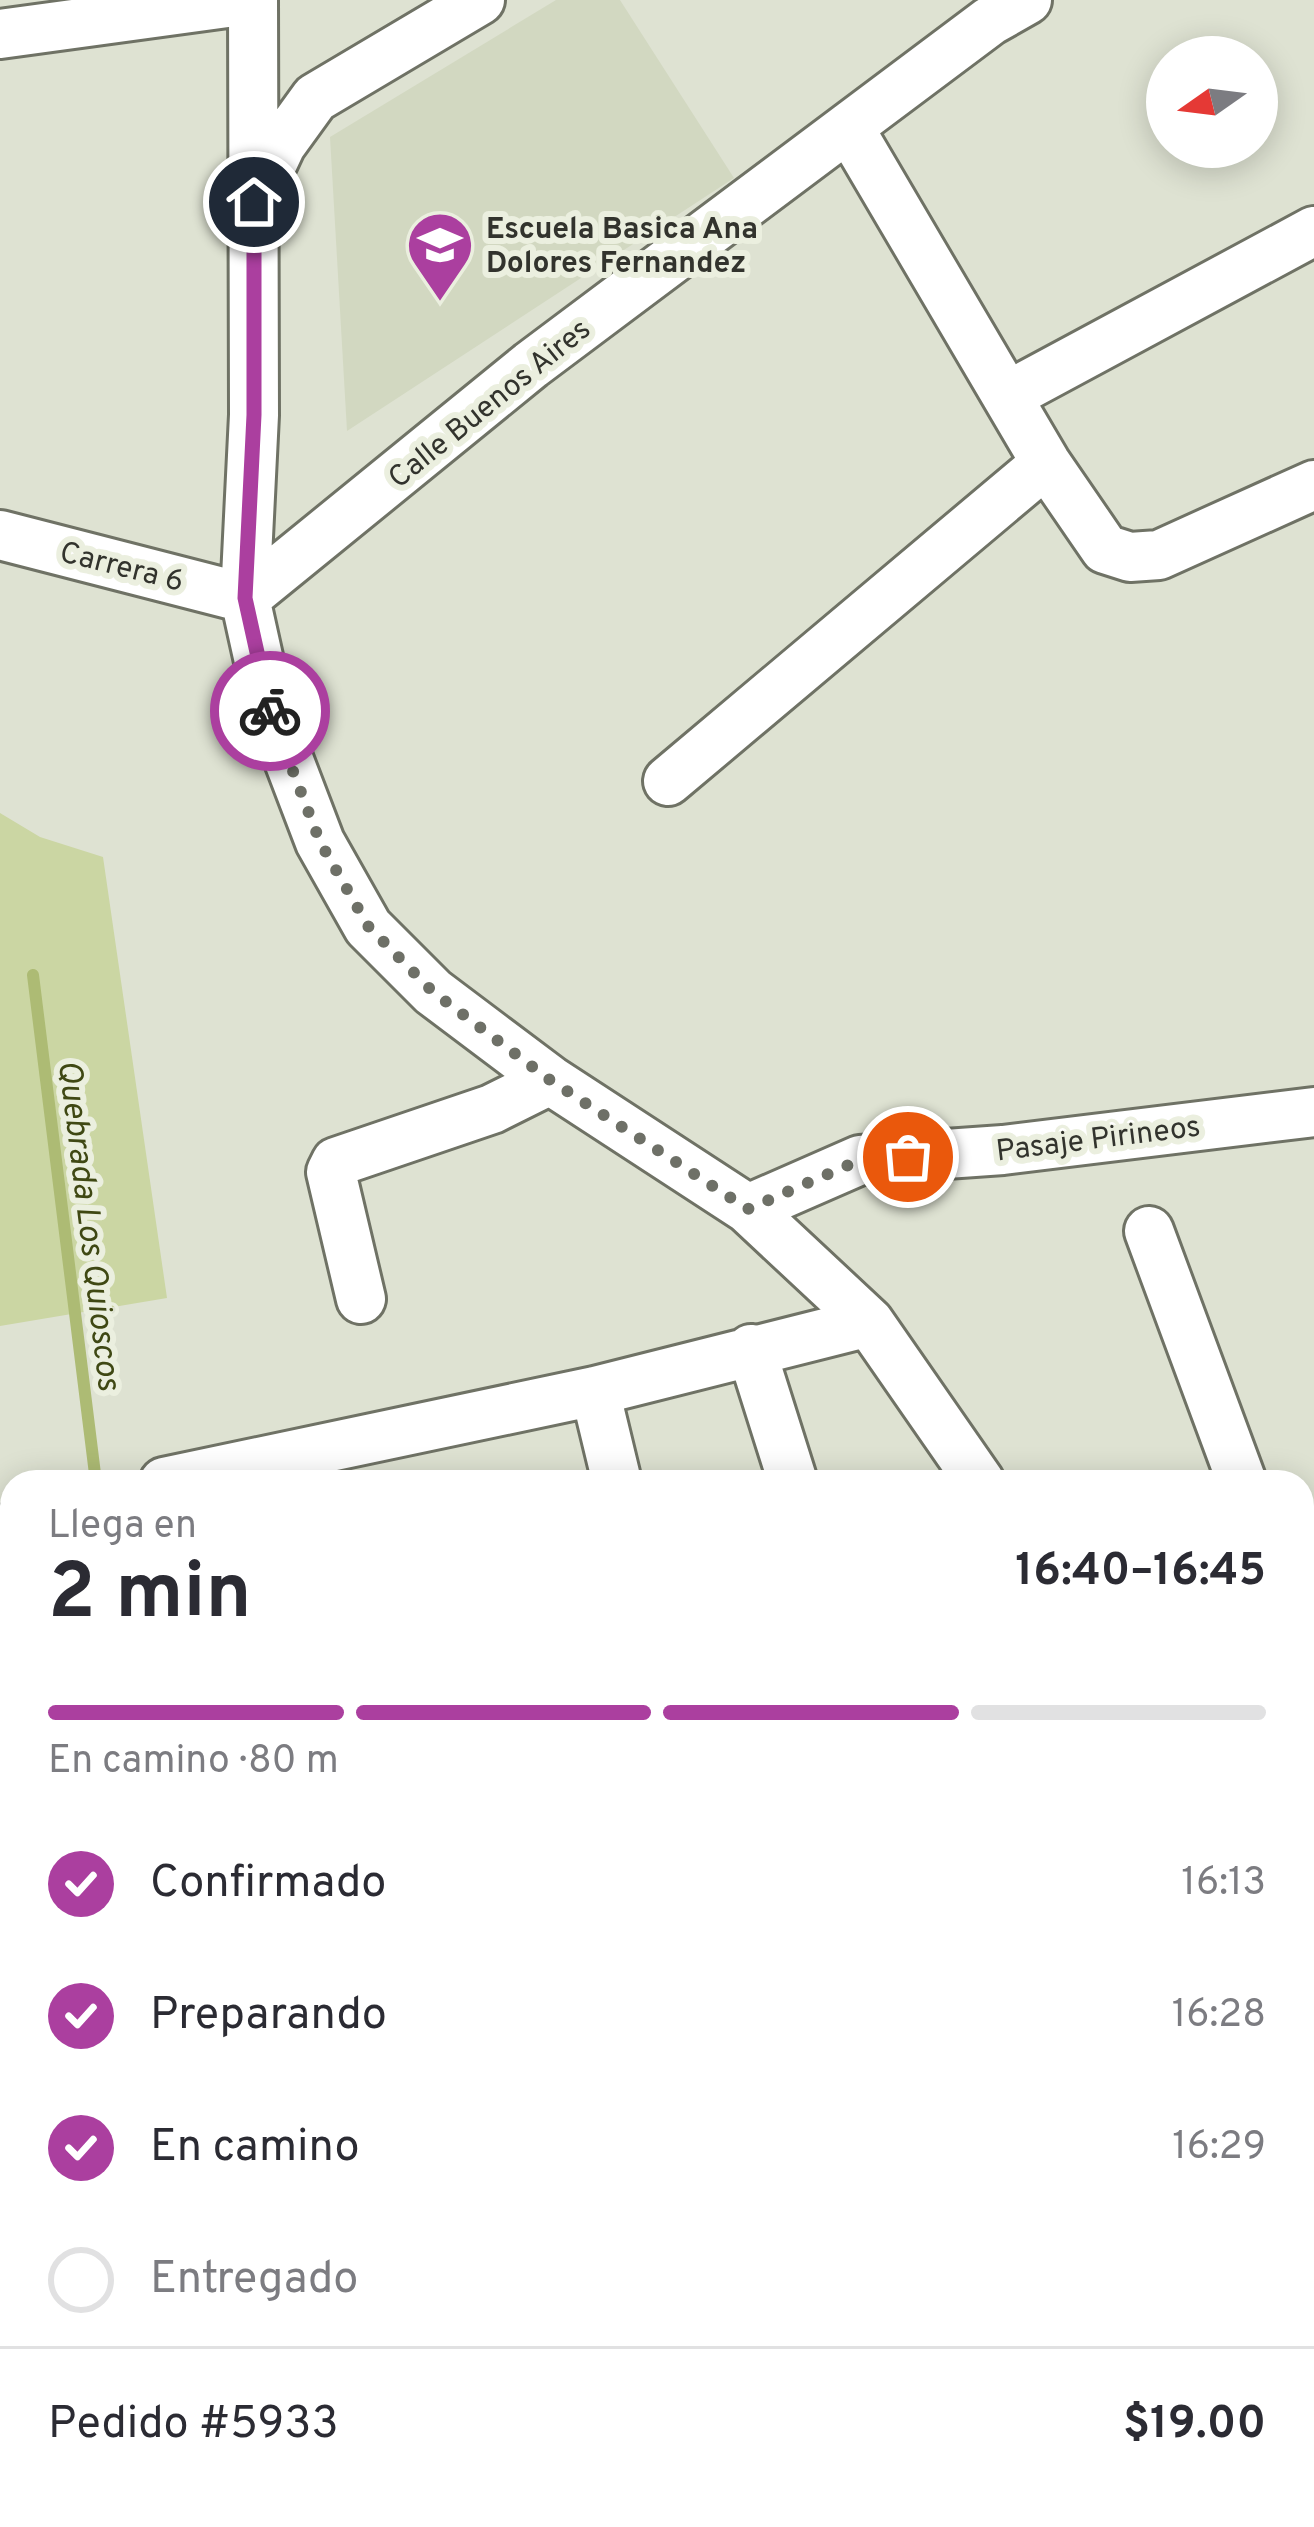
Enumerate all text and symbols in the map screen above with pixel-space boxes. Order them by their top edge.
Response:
north arrow [1146,36,1278,168]
map controls [1146,36,1278,168]
pin [203,151,305,253]
icon: home [221,169,287,235]
school or university icon: Escuela Basica Ana Dolores Fernandez [405,210,475,304]
place label: Escuela Basica Ana Dolores Fernandez [486,212,758,283]
street label: Calle Buenos Aires [382,312,599,498]
street label: Carrera 6 [56,535,187,602]
courier [210,651,330,771]
icon: bike [237,678,303,744]
water label: Quebrada Los Quioscos [46,1058,128,1394]
pin [857,1106,959,1208]
street label: Pasaje Pirineos [994,1110,1203,1171]
icon: bag [875,1124,941,1190]
text: Llega en [48,1503,197,1552]
text: 16:40–16:45 [1015,1544,1266,1601]
text: 2 min [48,1547,252,1646]
text: En camino · 80 m [48,1738,339,1787]
icon: check [48,1851,114,1917]
text: Confirmado [150,1856,386,1913]
text: 16:13 [1181,1860,1266,1909]
icon: check [48,1983,114,2049]
text: Preparando [150,1988,387,2045]
text: 16:28 [1172,1992,1266,2041]
icon: check [48,2115,114,2181]
text: En camino [150,2120,360,2177]
text: 16:29 [1172,2124,1266,2173]
text: Entregado [150,2252,358,2309]
text: Pedido #5933 [48,2397,338,2454]
text: $19.00 [1123,2397,1266,2454]

